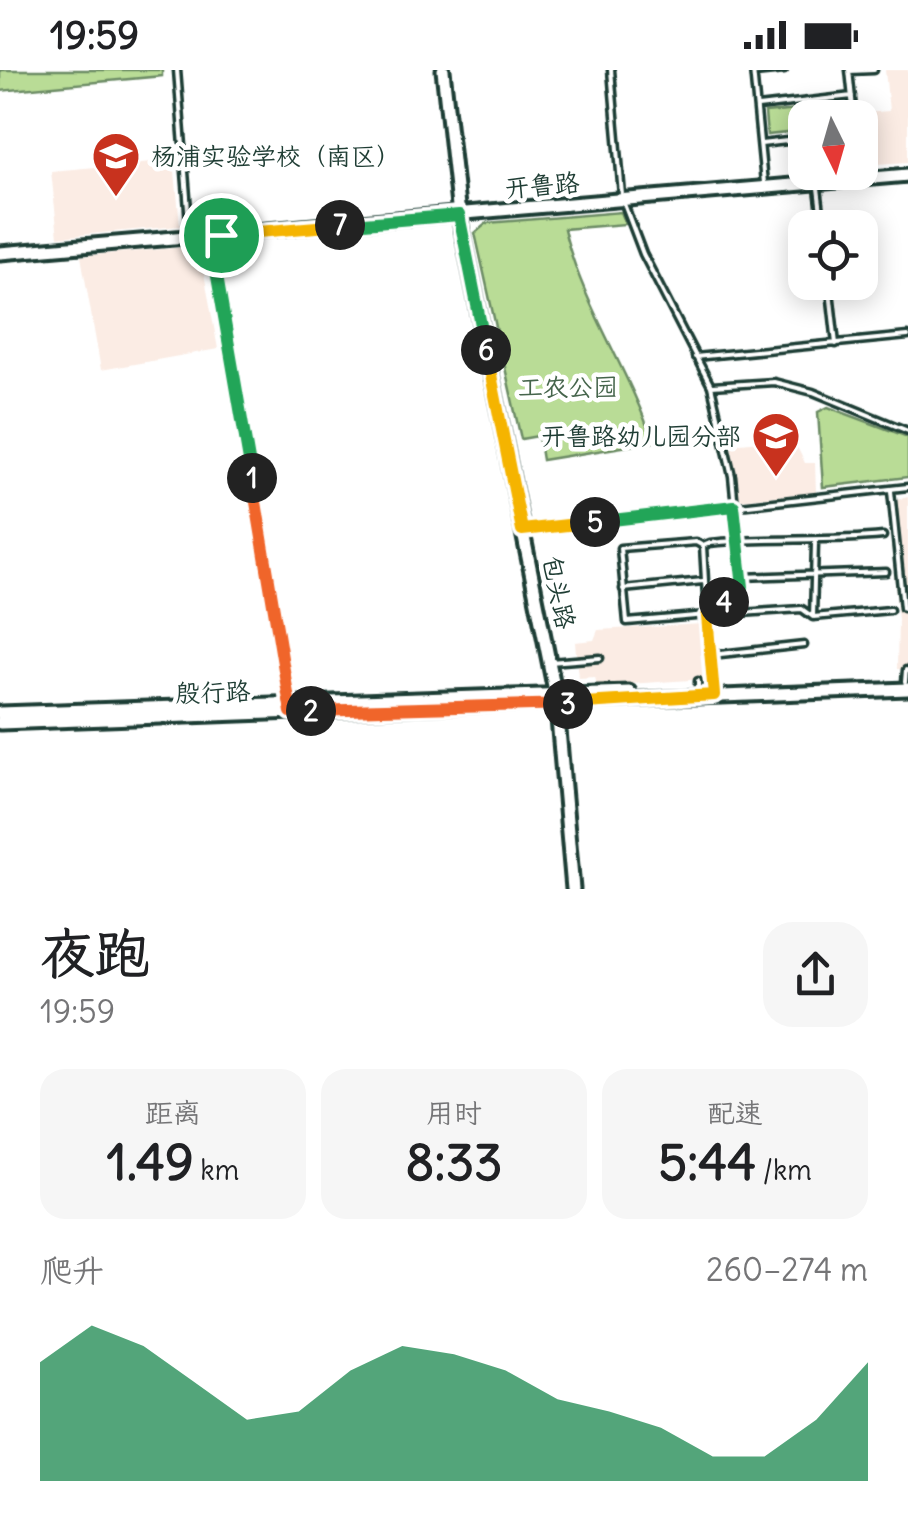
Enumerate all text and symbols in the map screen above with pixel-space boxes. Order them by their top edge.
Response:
text: 19:59 [50,12,139,59]
north arrow [788,100,878,190]
map controls [788,100,878,300]
school or university icon: 杨浦实验学校（南区） [90,130,142,198]
place label: 杨浦实验学校（南区） [151,140,401,172]
street label: 开鲁路 [503,166,581,204]
pin [179,193,264,278]
pin: 7 [315,200,365,250]
text: 7 [333,207,347,243]
icon: arrive [194,208,249,263]
button: locate [788,210,878,300]
pin: 6 [461,325,511,375]
text: 6 [478,332,494,368]
park label: 工农公园 [518,371,618,403]
school or university icon: 开鲁路幼儿园分部 [750,410,802,478]
place label: 开鲁路幼儿园分部 [541,420,741,452]
pin: 1 [227,453,277,503]
text: 1 [246,460,258,496]
pin: 5 [570,497,620,547]
text: 5 [587,504,603,540]
street label: 包头路 [536,552,582,632]
pin: 4 [699,577,749,627]
text: 4 [716,584,732,620]
street label: 殷行路 [175,675,251,709]
pin: 3 [543,679,593,729]
pin: 2 [286,686,336,736]
text: 3 [560,686,576,722]
text: 2 [303,693,319,729]
text: 夜跑 [40,919,150,988]
button: share [763,922,868,1027]
text: 19:59 [40,991,115,1032]
text: 距离 [145,1095,201,1131]
text: 用时 [426,1095,482,1131]
text: 配速 [707,1095,763,1131]
text: 1.49 [107,1131,194,1194]
text: 8:33 [406,1131,502,1194]
text: 5:44 [658,1131,756,1194]
text: km [194,1152,239,1188]
text: /km [756,1152,812,1188]
text: 260–274 m [706,1249,868,1290]
text: 爬升 [40,1250,104,1291]

